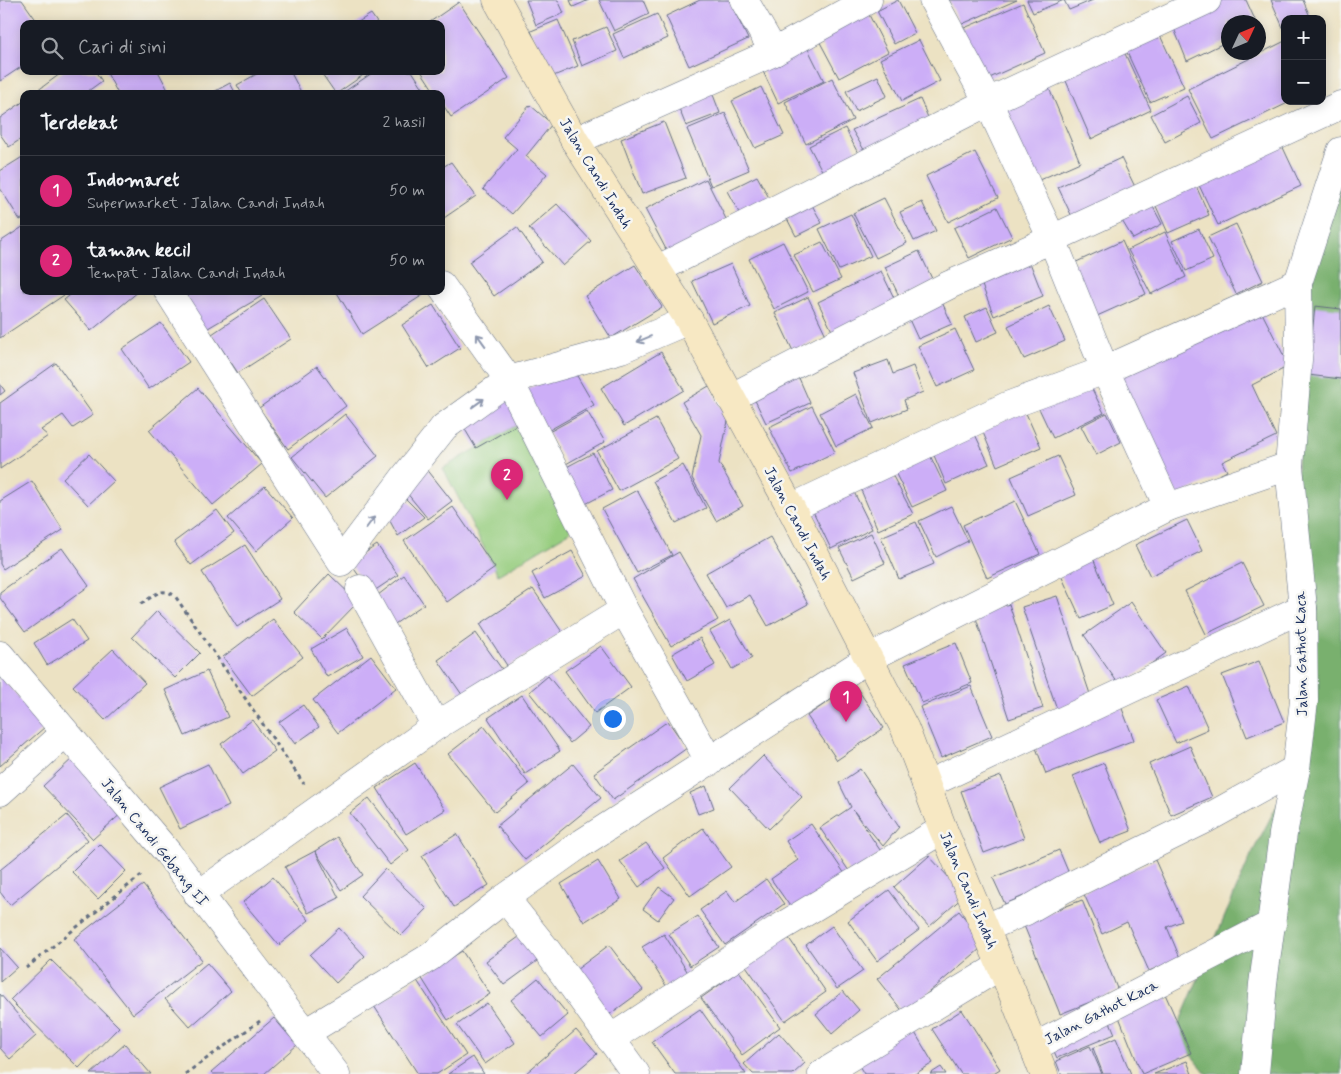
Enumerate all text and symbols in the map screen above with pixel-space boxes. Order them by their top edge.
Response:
north arrow [1221,15,1266,60]
map controls [1281,15,1326,105]
button: + [1281,15,1326,60]
search box [20,20,445,75]
icon: search [38,34,66,62]
text: Cari di sini [78,35,166,60]
button: − [1281,60,1326,105]
text: Terdekat [40,109,118,137]
text: 2 hasil [383,112,425,133]
street label: Jalan Candi Indah [554,114,636,233]
text: Indomaret [87,168,179,193]
text: 1 [52,180,60,201]
text: 50 m [389,180,425,201]
text: Supermarket · Jalan Candi Indah [87,193,325,214]
text: taman kecil [87,238,190,263]
text: 2 [52,250,60,271]
text: 50 m [389,250,425,271]
text: Tempat · Jalan Candi Indah [87,263,285,284]
one-way arrow [476,334,486,348]
one-way arrow [637,335,652,345]
one-way arrow [471,398,485,408]
pin: 2 [491,459,523,500]
street label: Jalan Candi Indah [759,463,836,584]
one-way arrow [365,516,375,530]
street label: Jalan Gathot Kaca [1291,590,1313,717]
pin: 1 [830,681,862,722]
your location [600,706,626,732]
street label: Jalan Candi Gebang II [96,774,212,911]
street label: Jalan Candi Indah [934,828,1002,952]
street label: Jalan Gathot Kaca [1041,975,1163,1050]

